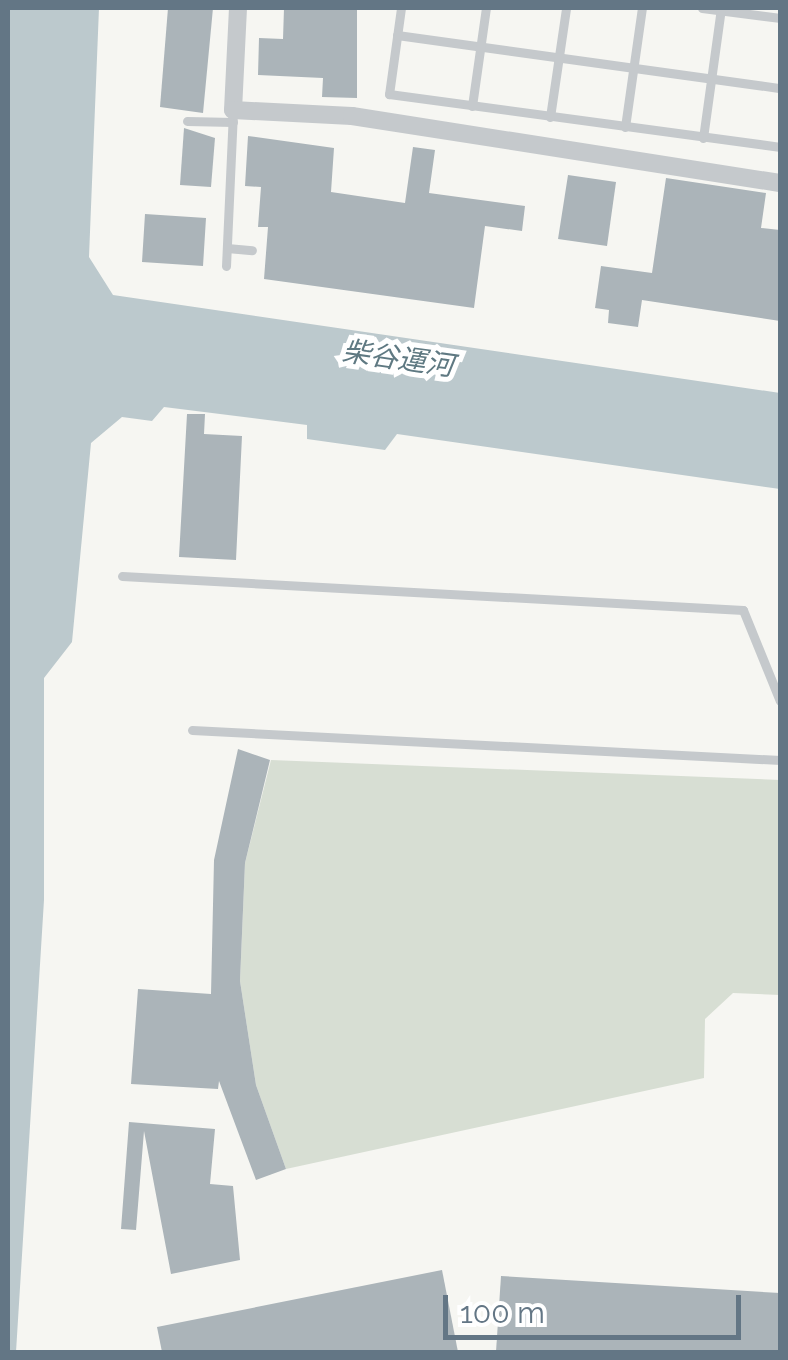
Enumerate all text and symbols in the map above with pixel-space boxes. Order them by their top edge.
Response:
water label: 柴谷運河 [340,335,456,383]
scale bar [448,1275,746,1337]
text: 100 m [460,1295,545,1330]

